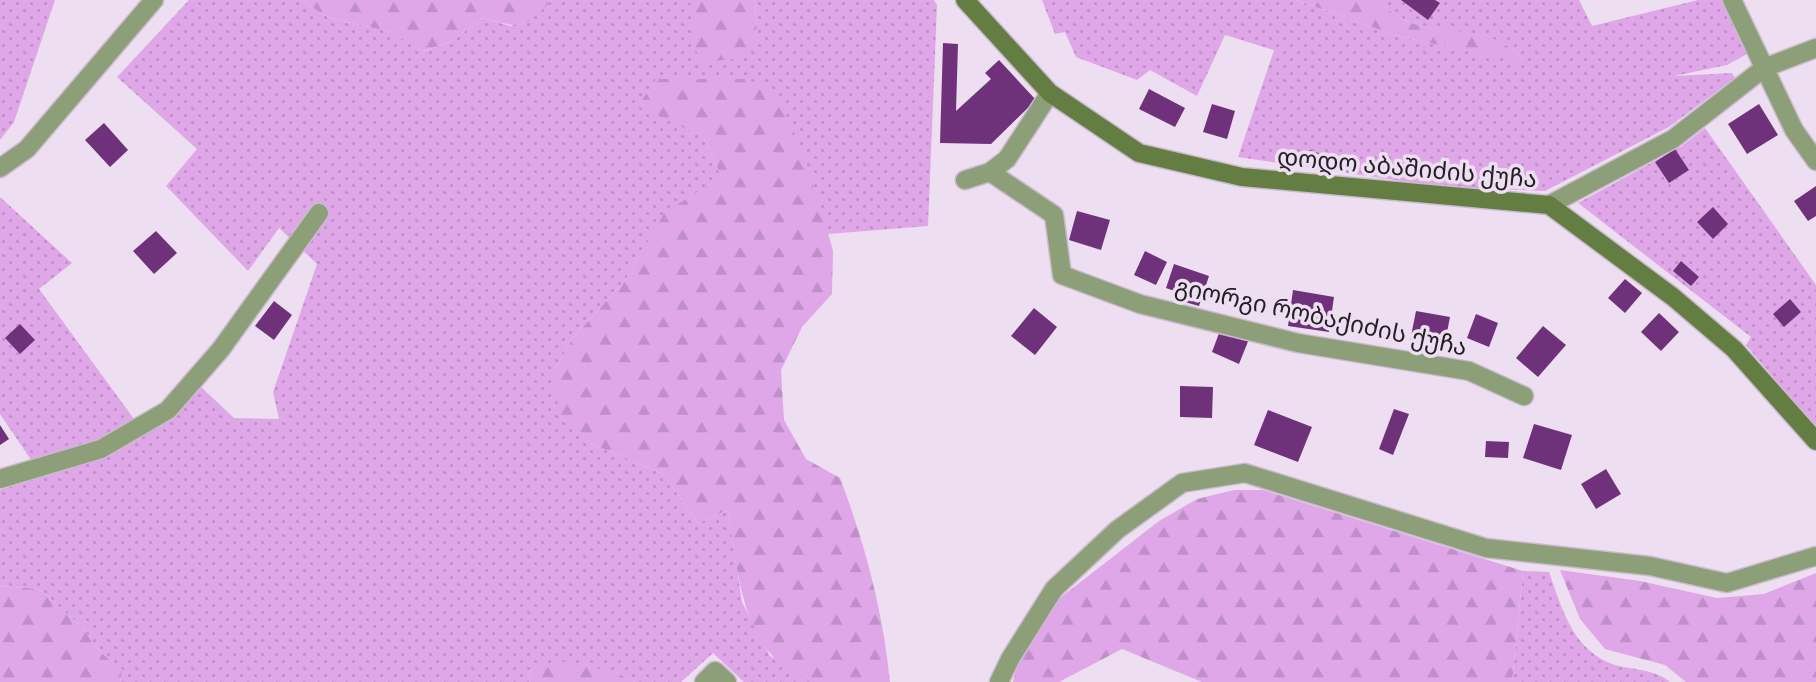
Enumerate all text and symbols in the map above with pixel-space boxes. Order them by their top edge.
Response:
street label: დოდო აბაშიძის ქუჩა [1276,143,1538,193]
street label: გიორგი რობაქიძის ქუჩა [1172,272,1470,362]

